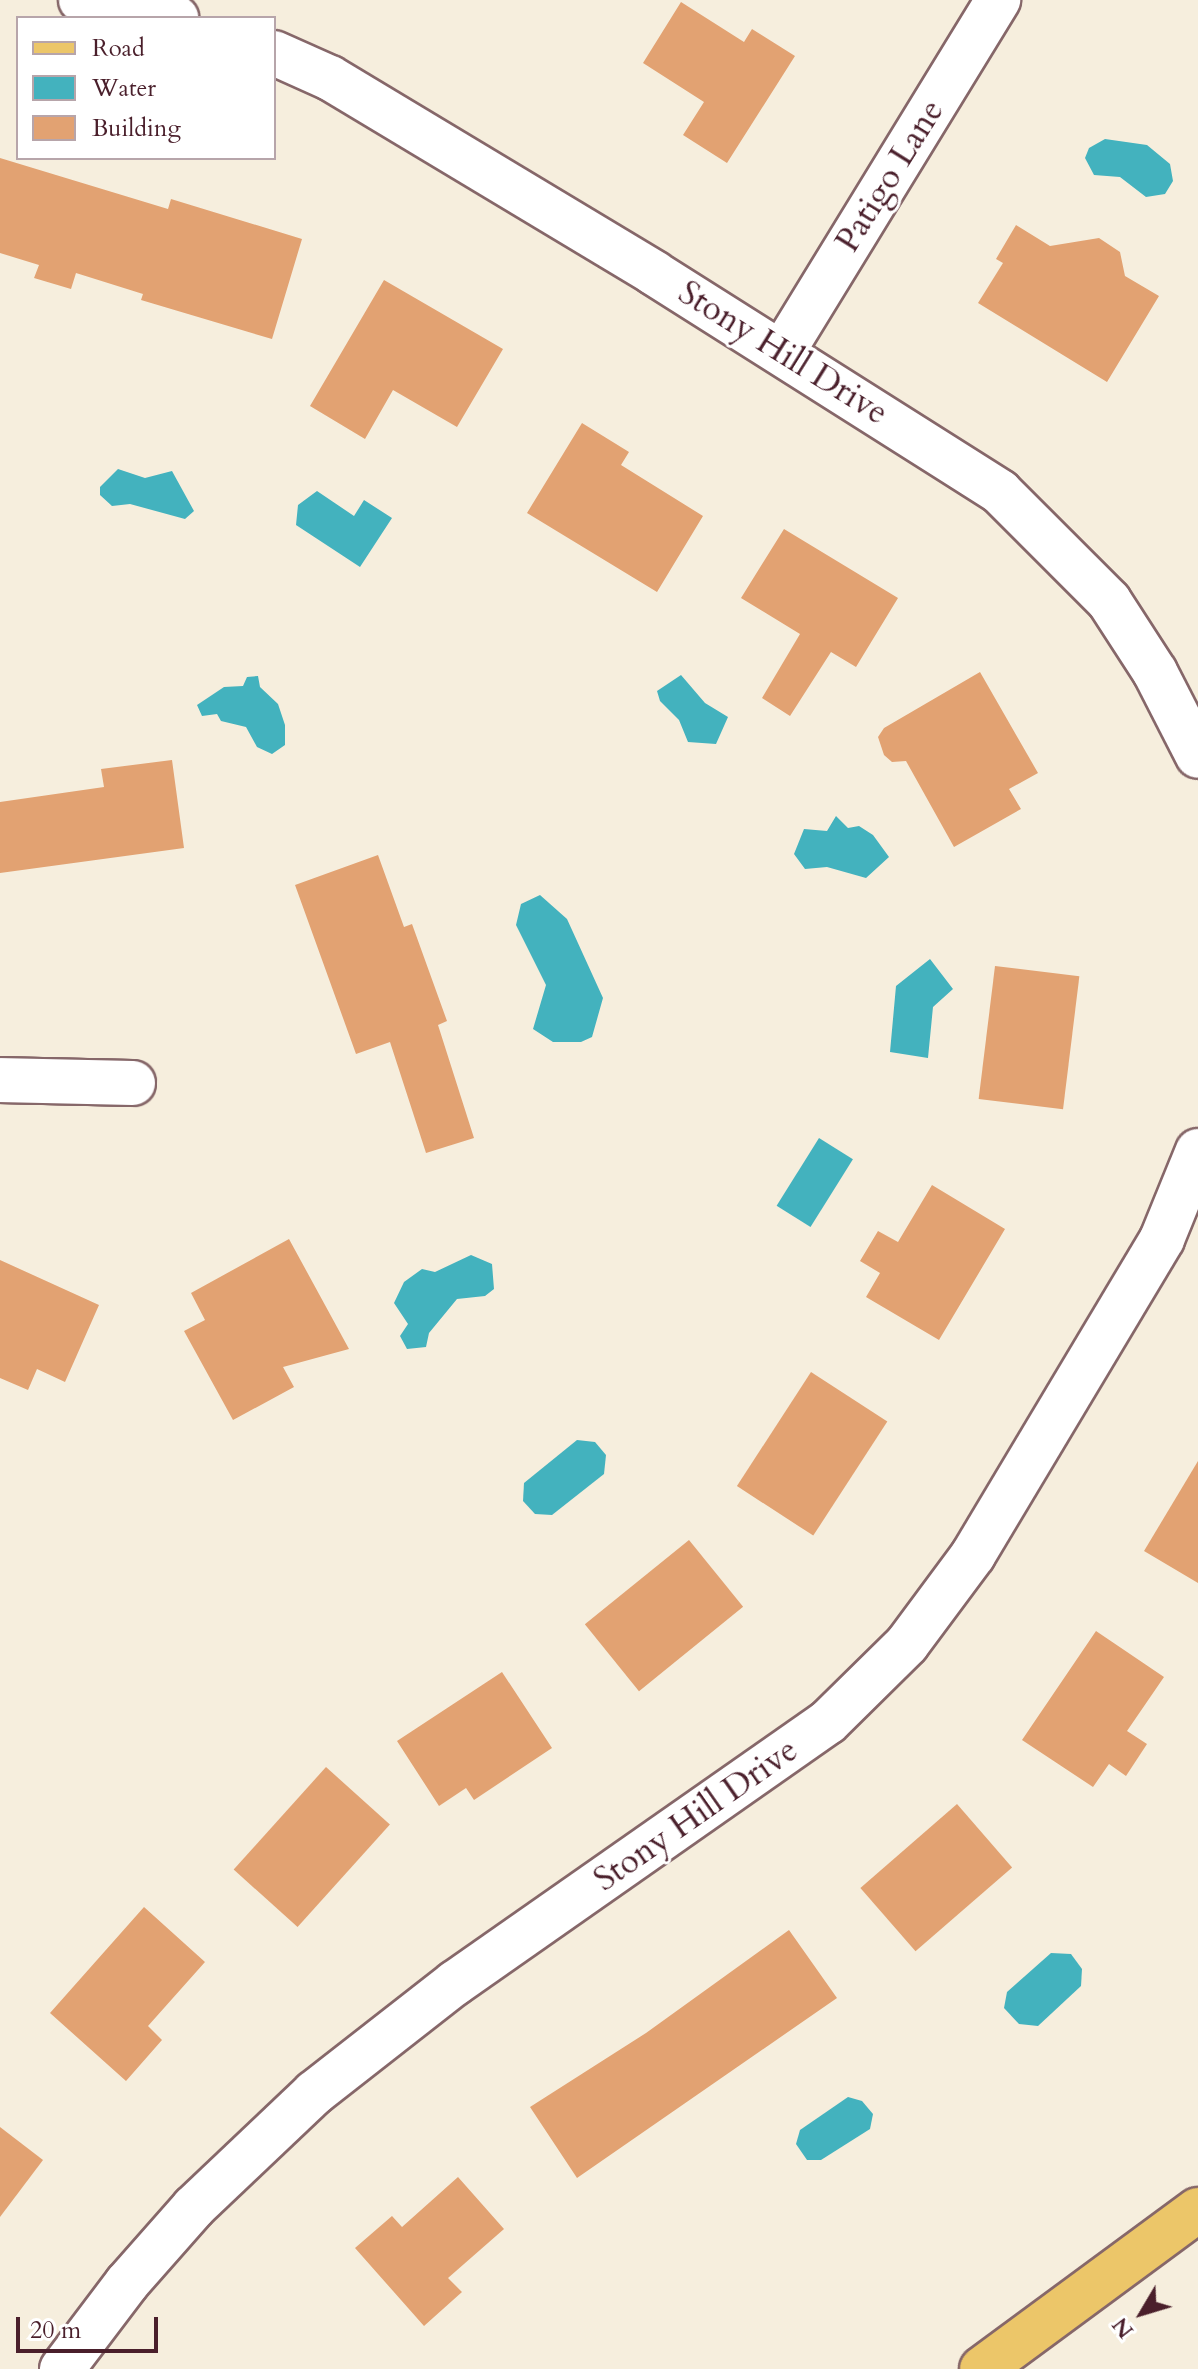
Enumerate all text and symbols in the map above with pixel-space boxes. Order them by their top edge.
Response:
legend [16,16,276,160]
text: Road [92,32,145,65]
text: Water [92,72,156,105]
street label: Patigo Lane [827,92,953,260]
text: Building [92,112,181,145]
street label: Stony Hill Drive [671,272,895,434]
street label: Stony Hill Drive [586,1730,806,1900]
north arrow [1102,2273,1182,2353]
scale bar [20,2301,162,2351]
text: N [1105,2311,1141,2345]
text: 20 m [30,2314,81,2347]

